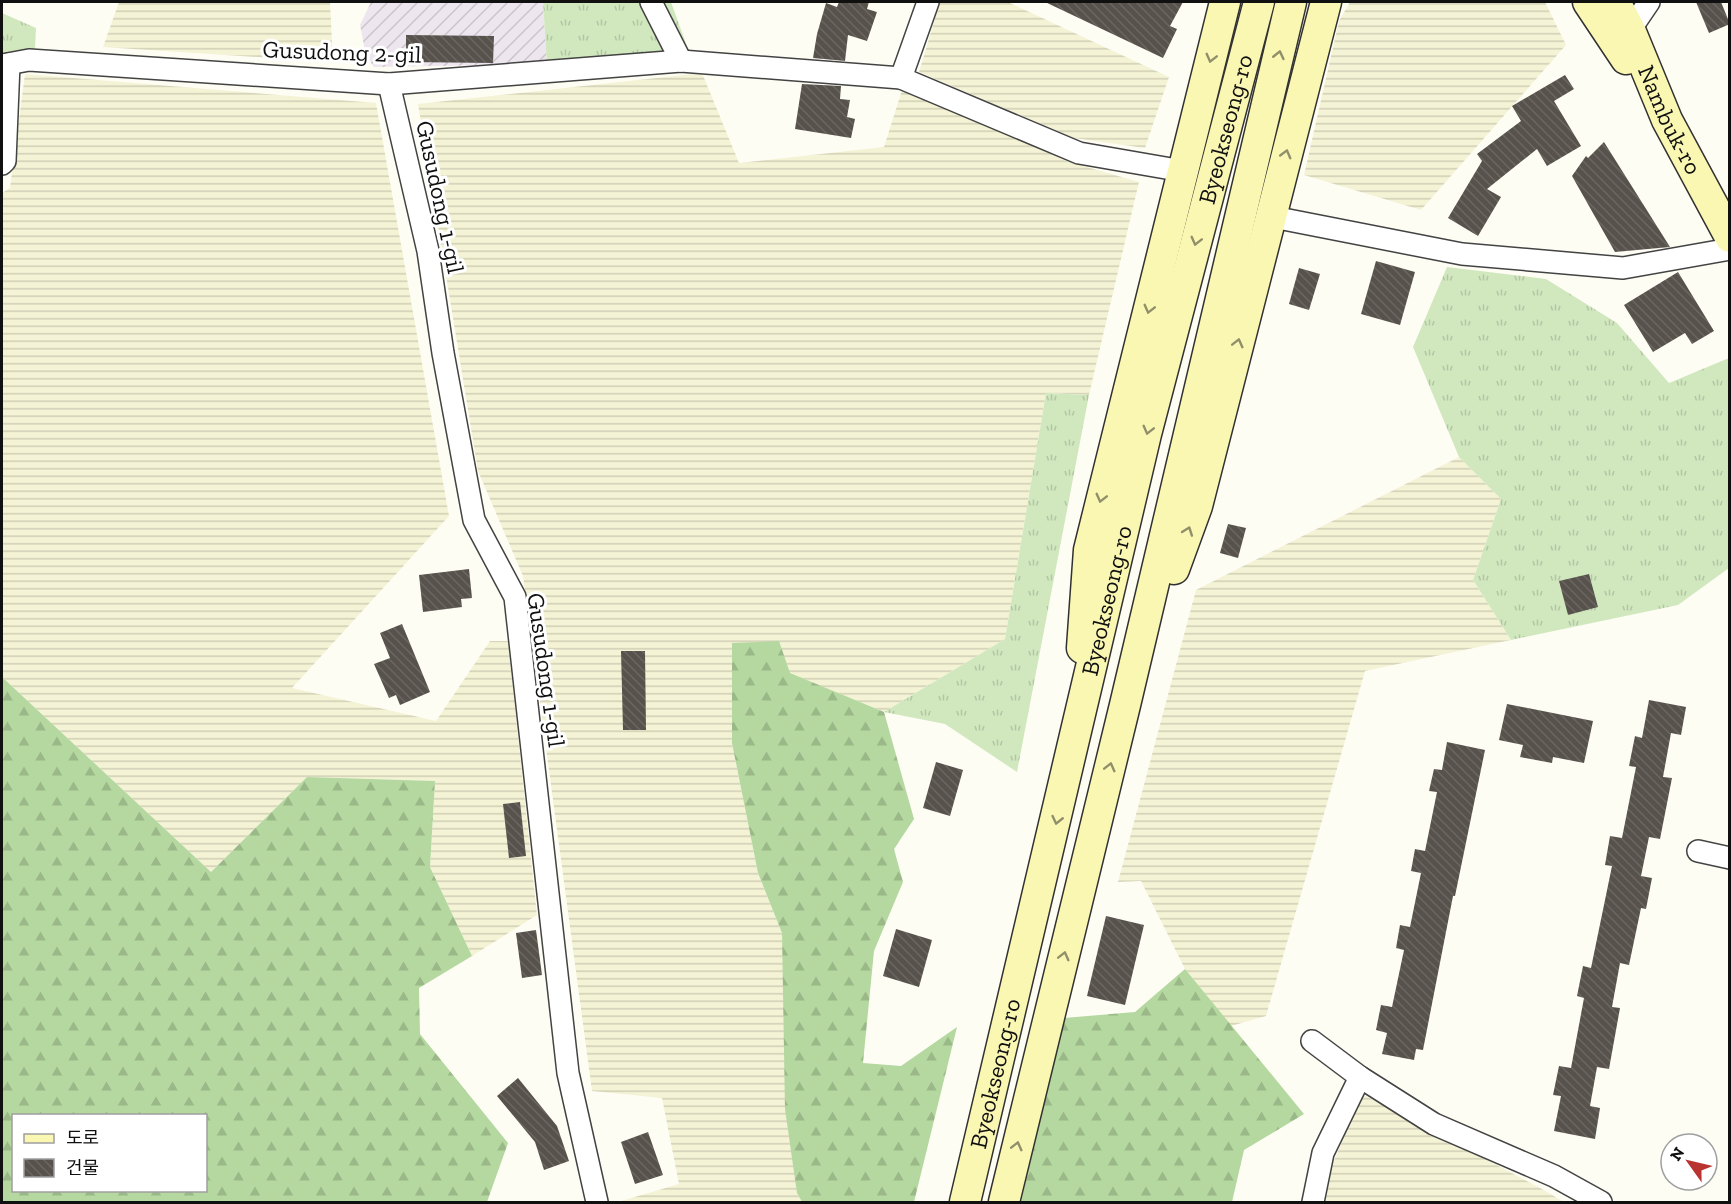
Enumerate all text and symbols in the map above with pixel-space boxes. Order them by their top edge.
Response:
street label: Gusudong 2-gil [262,34,422,69]
one-way arrow [1271,50,1284,60]
street label: Byeokseong-ro [1192,51,1259,207]
one-way arrow [1205,53,1218,63]
street label: Nambuk-ro [1632,61,1709,179]
street label: Gusudong 1-gil [410,118,471,276]
one-way arrow [1279,149,1292,159]
one-way arrow [1191,236,1204,246]
one-way arrow [1143,303,1156,313]
one-way arrow [1231,338,1243,349]
one-way arrow [1142,424,1155,434]
one-way arrow [1096,493,1109,503]
street label: Byeokseong-ro [1075,522,1138,678]
one-way arrow [1180,526,1193,537]
street label: Gusudong 1-gil [521,591,572,749]
one-way arrow [1102,762,1115,772]
one-way arrow [1051,815,1064,825]
one-way arrow [1056,951,1069,961]
street label: Byeokseong-ro [963,995,1026,1151]
legend [12,1114,207,1192]
text: 도로 [66,1127,99,1149]
north arrow [1659,1132,1719,1192]
one-way arrow [1010,1141,1023,1151]
text: N [1666,1144,1688,1164]
text: 건물 [66,1157,99,1179]

